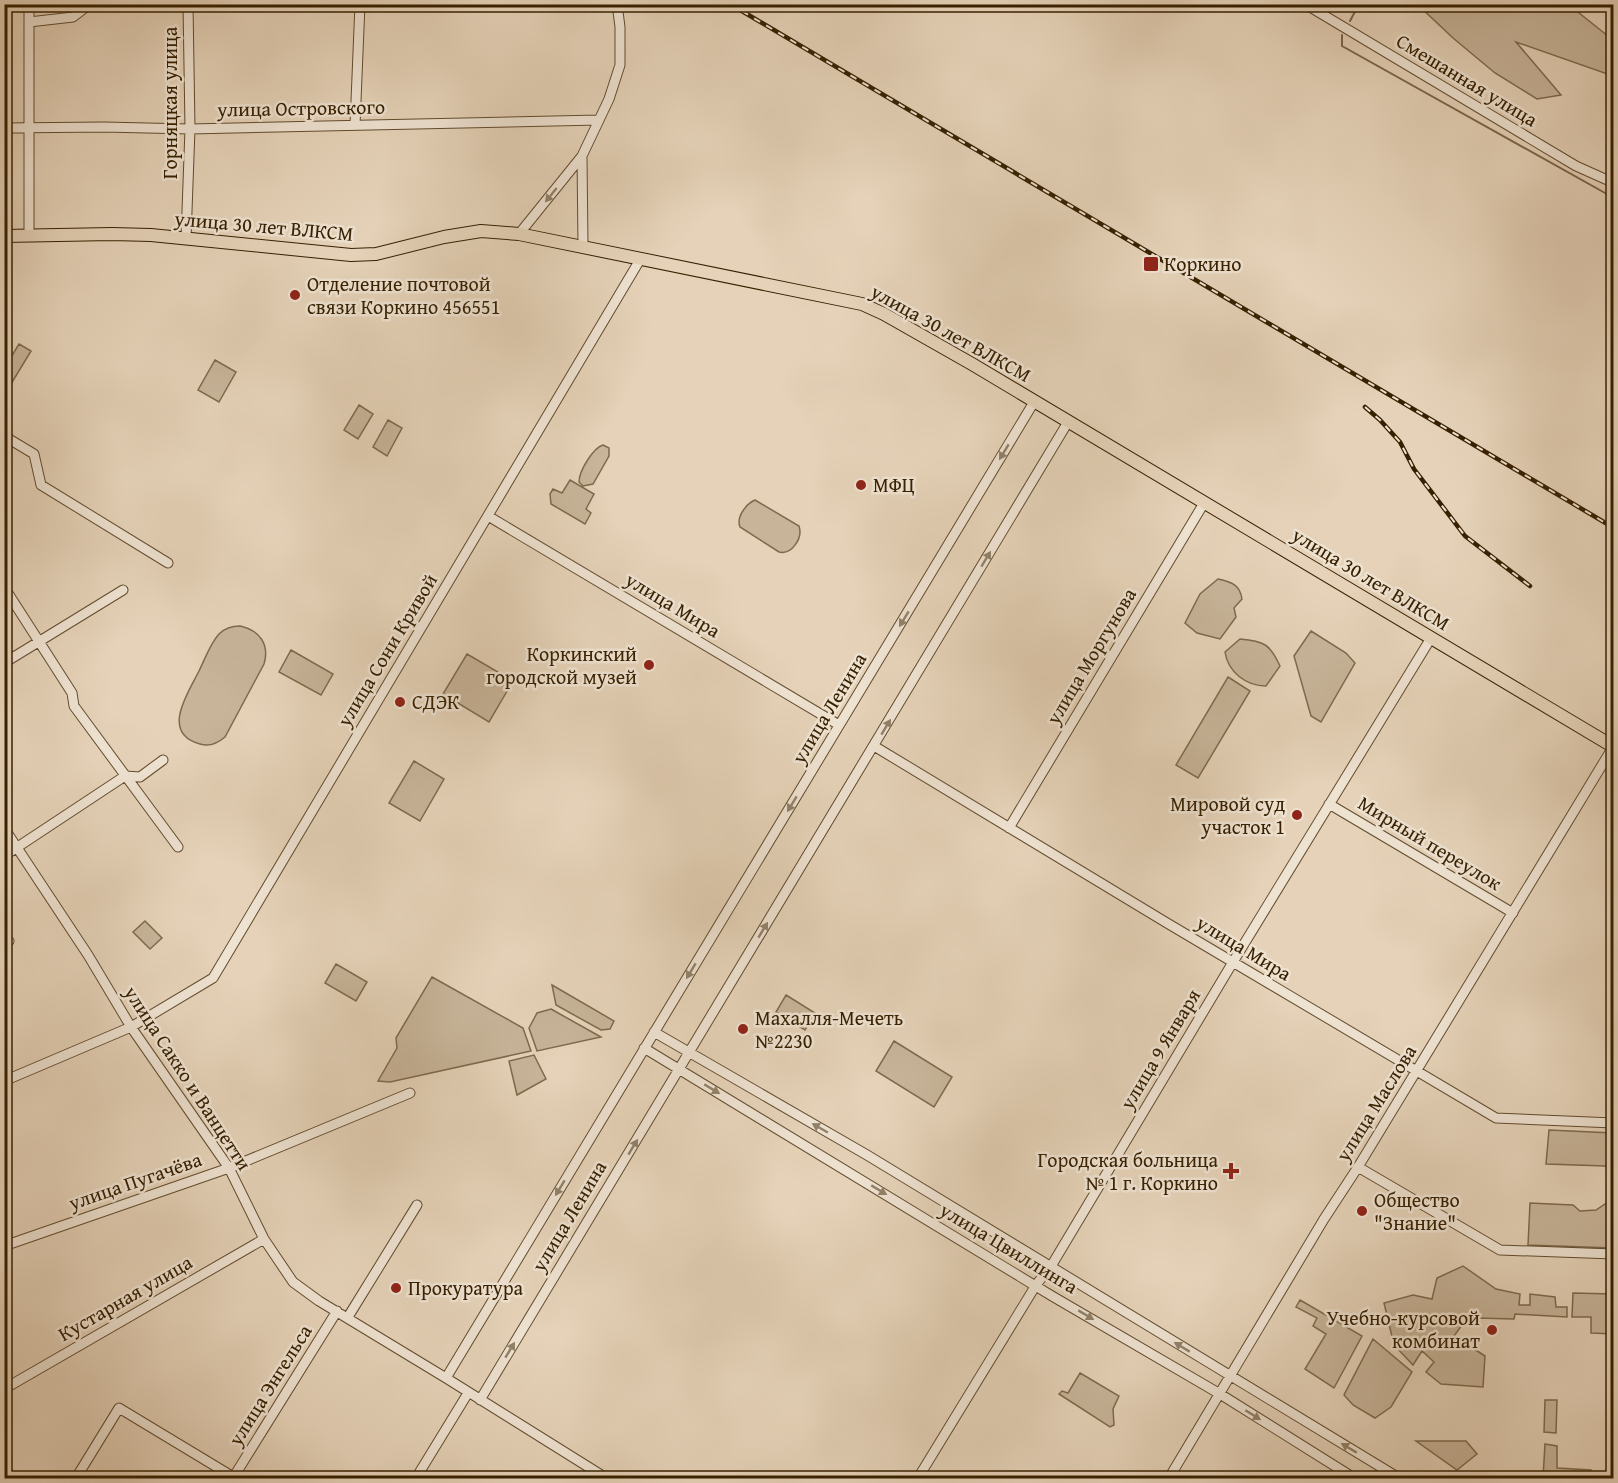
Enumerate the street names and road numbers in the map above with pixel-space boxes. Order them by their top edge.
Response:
street label: Горняцкая улица [155,26,184,179]
street label: Смешанная улица [1391,26,1544,134]
street label: улица Островского [216,92,385,123]
street label: улица 30 лет ВЛКСМ [172,203,355,248]
street label: улица 30 лет ВЛКСМ [865,276,1037,389]
street label: улица 30 лет ВЛКСМ [1286,519,1456,637]
street label: улица Мира [619,564,727,645]
street label: улица Сони Кривой [329,568,444,733]
street label: улица Моргунова [1038,582,1143,730]
street label: улица Ленина [783,646,873,770]
street label: Мирный переулок [1353,788,1508,897]
street label: улица Мира [1190,907,1298,988]
street label: улица Сакко и Ванцетти [117,979,259,1176]
street label: улица 9 Января [1112,983,1207,1115]
street label: улица Маслова [1328,1038,1423,1168]
street label: улица Пугачёва [64,1144,206,1217]
street label: улица Ленина [523,1154,613,1278]
street label: улица Цвиллинга [934,1194,1084,1301]
street label: Кустарная улица [52,1247,198,1348]
street label: улица Энгельса [220,1318,319,1452]

